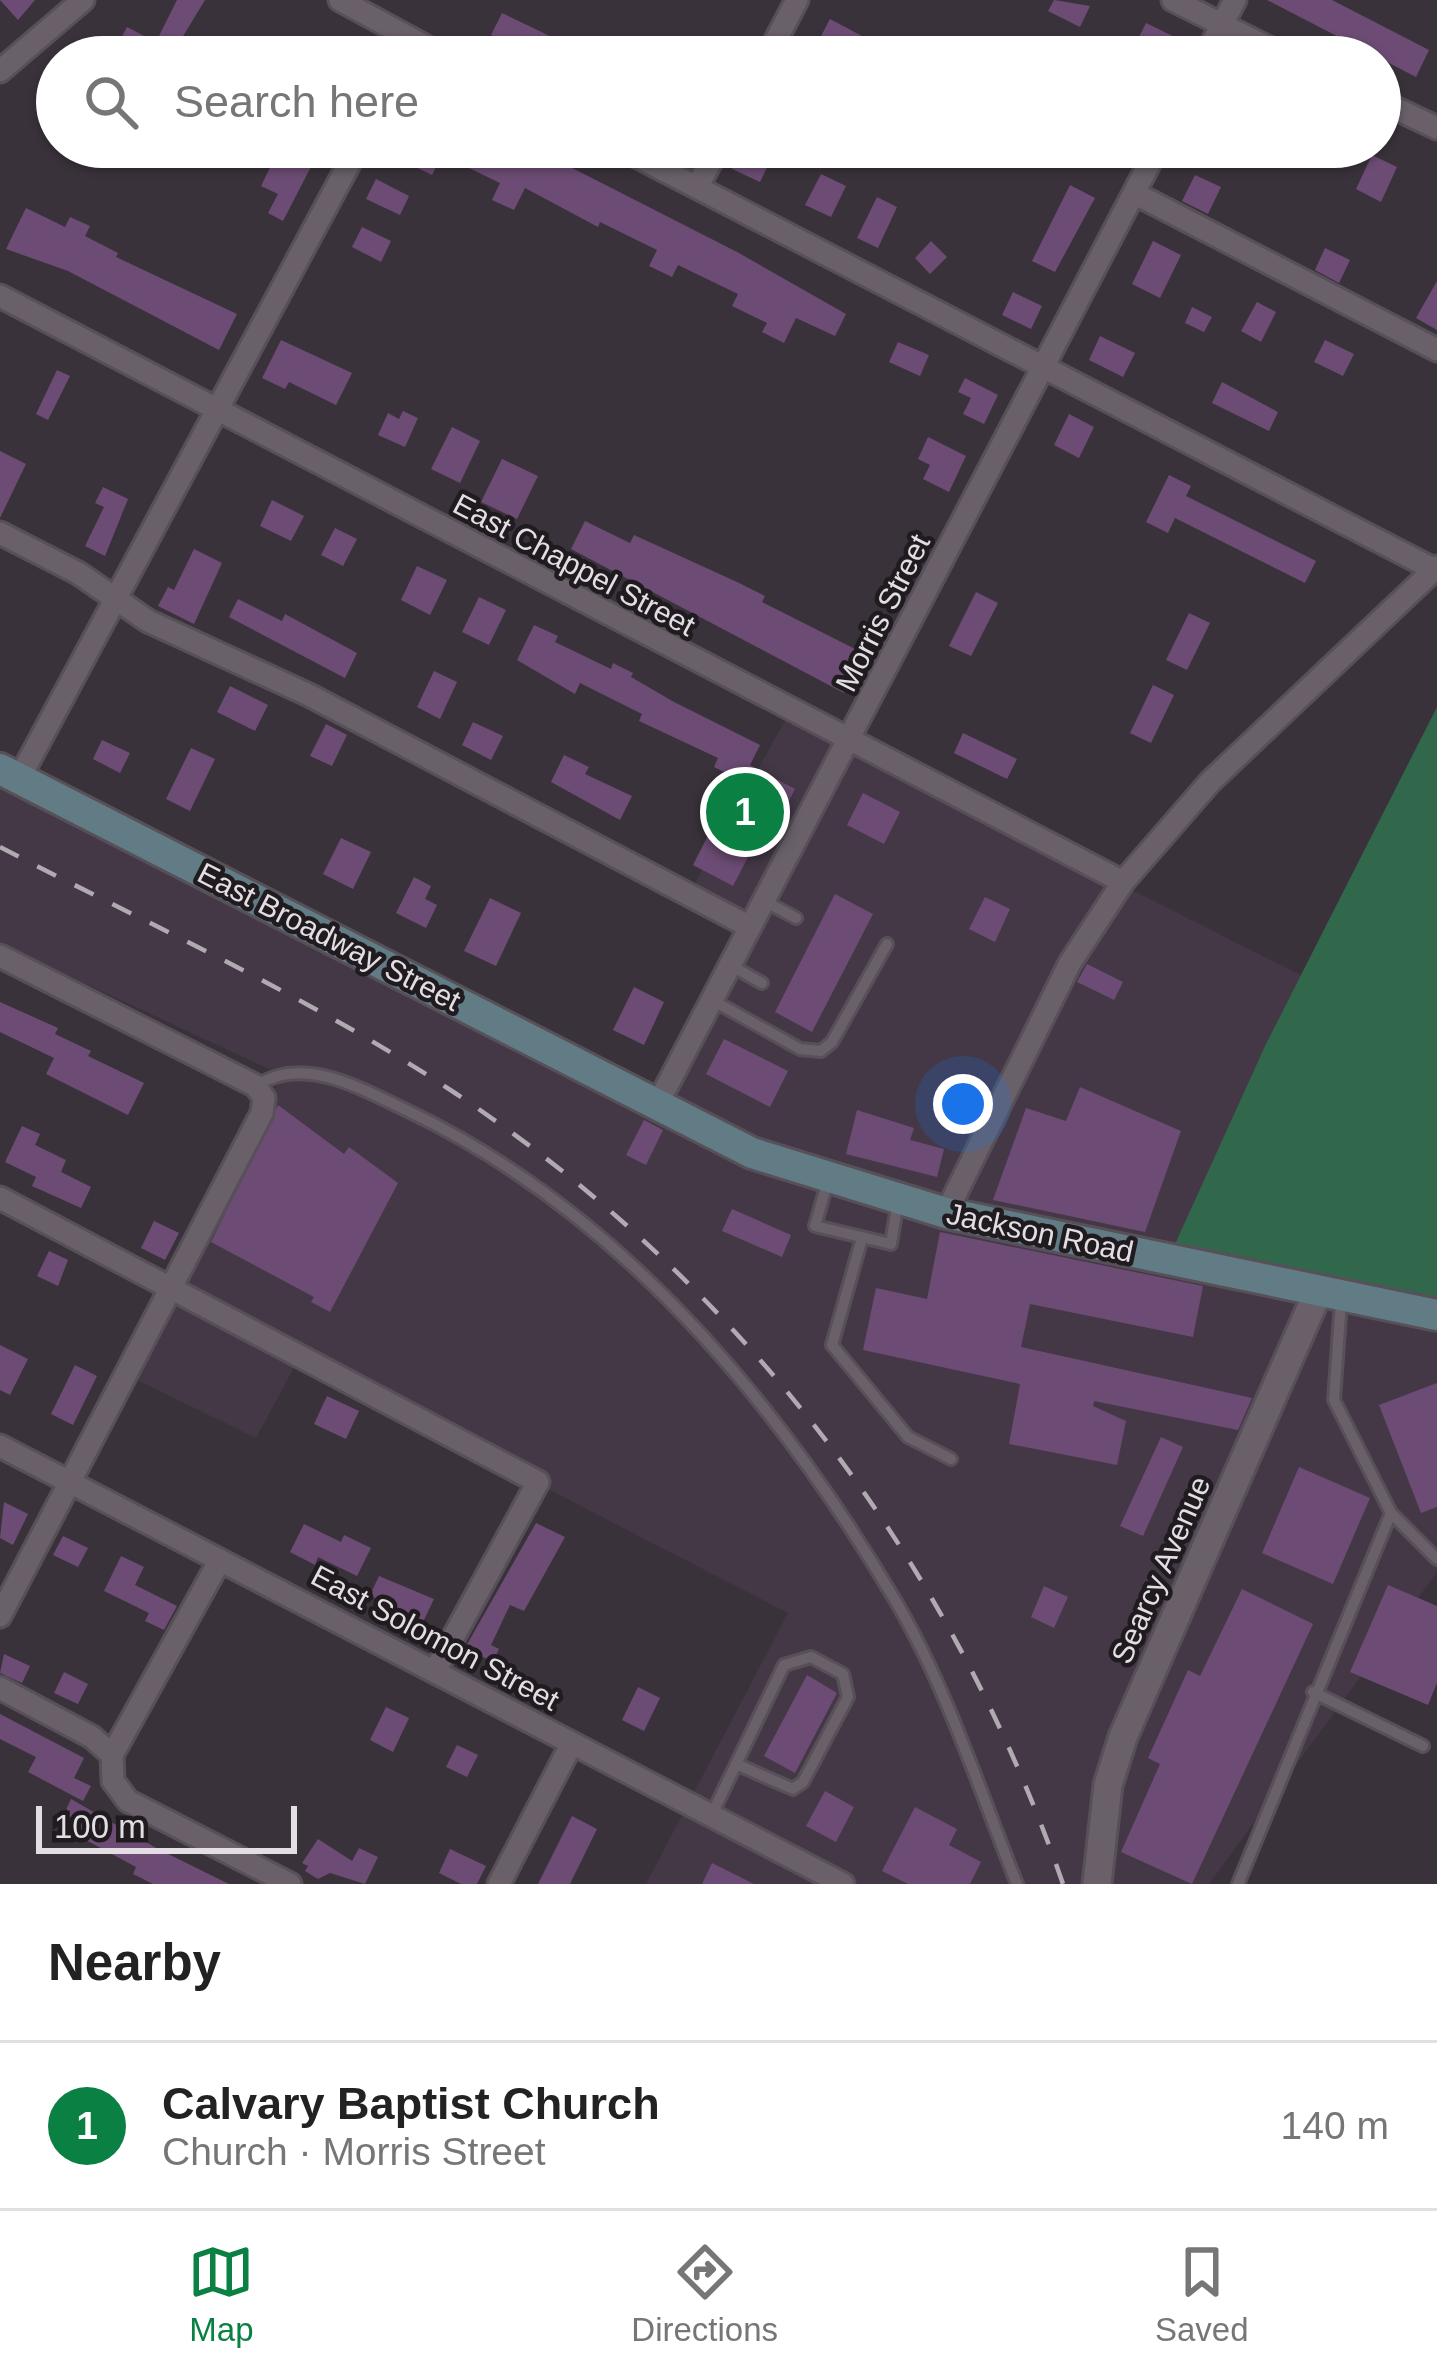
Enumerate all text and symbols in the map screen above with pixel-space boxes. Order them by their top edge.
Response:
search box [36,36,1401,168]
icon: search [78,69,144,135]
text: Search here [174,76,419,127]
street label: East Chappel Street [448,487,701,642]
street label: Morris Street [829,528,937,697]
pin: 1 [706,767,784,857]
street label: East Broadway Street [192,856,467,1017]
your location [933,1074,993,1134]
street label: Jackson Road [944,1197,1137,1268]
street label: Searcy Avenue [1105,1471,1217,1668]
street label: East Solomon Street [306,1558,565,1717]
scale bar [36,1800,297,1853]
text: 100 m [54,1808,146,1845]
text: Nearby [48,1934,221,1991]
text: Calvary Baptist Church [162,2078,660,2129]
text: 1 [76,2104,98,2147]
text: 140 m [1281,2104,1389,2147]
text: Church · Morris Street [162,2130,546,2173]
tab: Map [188,2239,254,2349]
tab: Directions [631,2239,778,2349]
tab: Saved [1155,2239,1249,2349]

